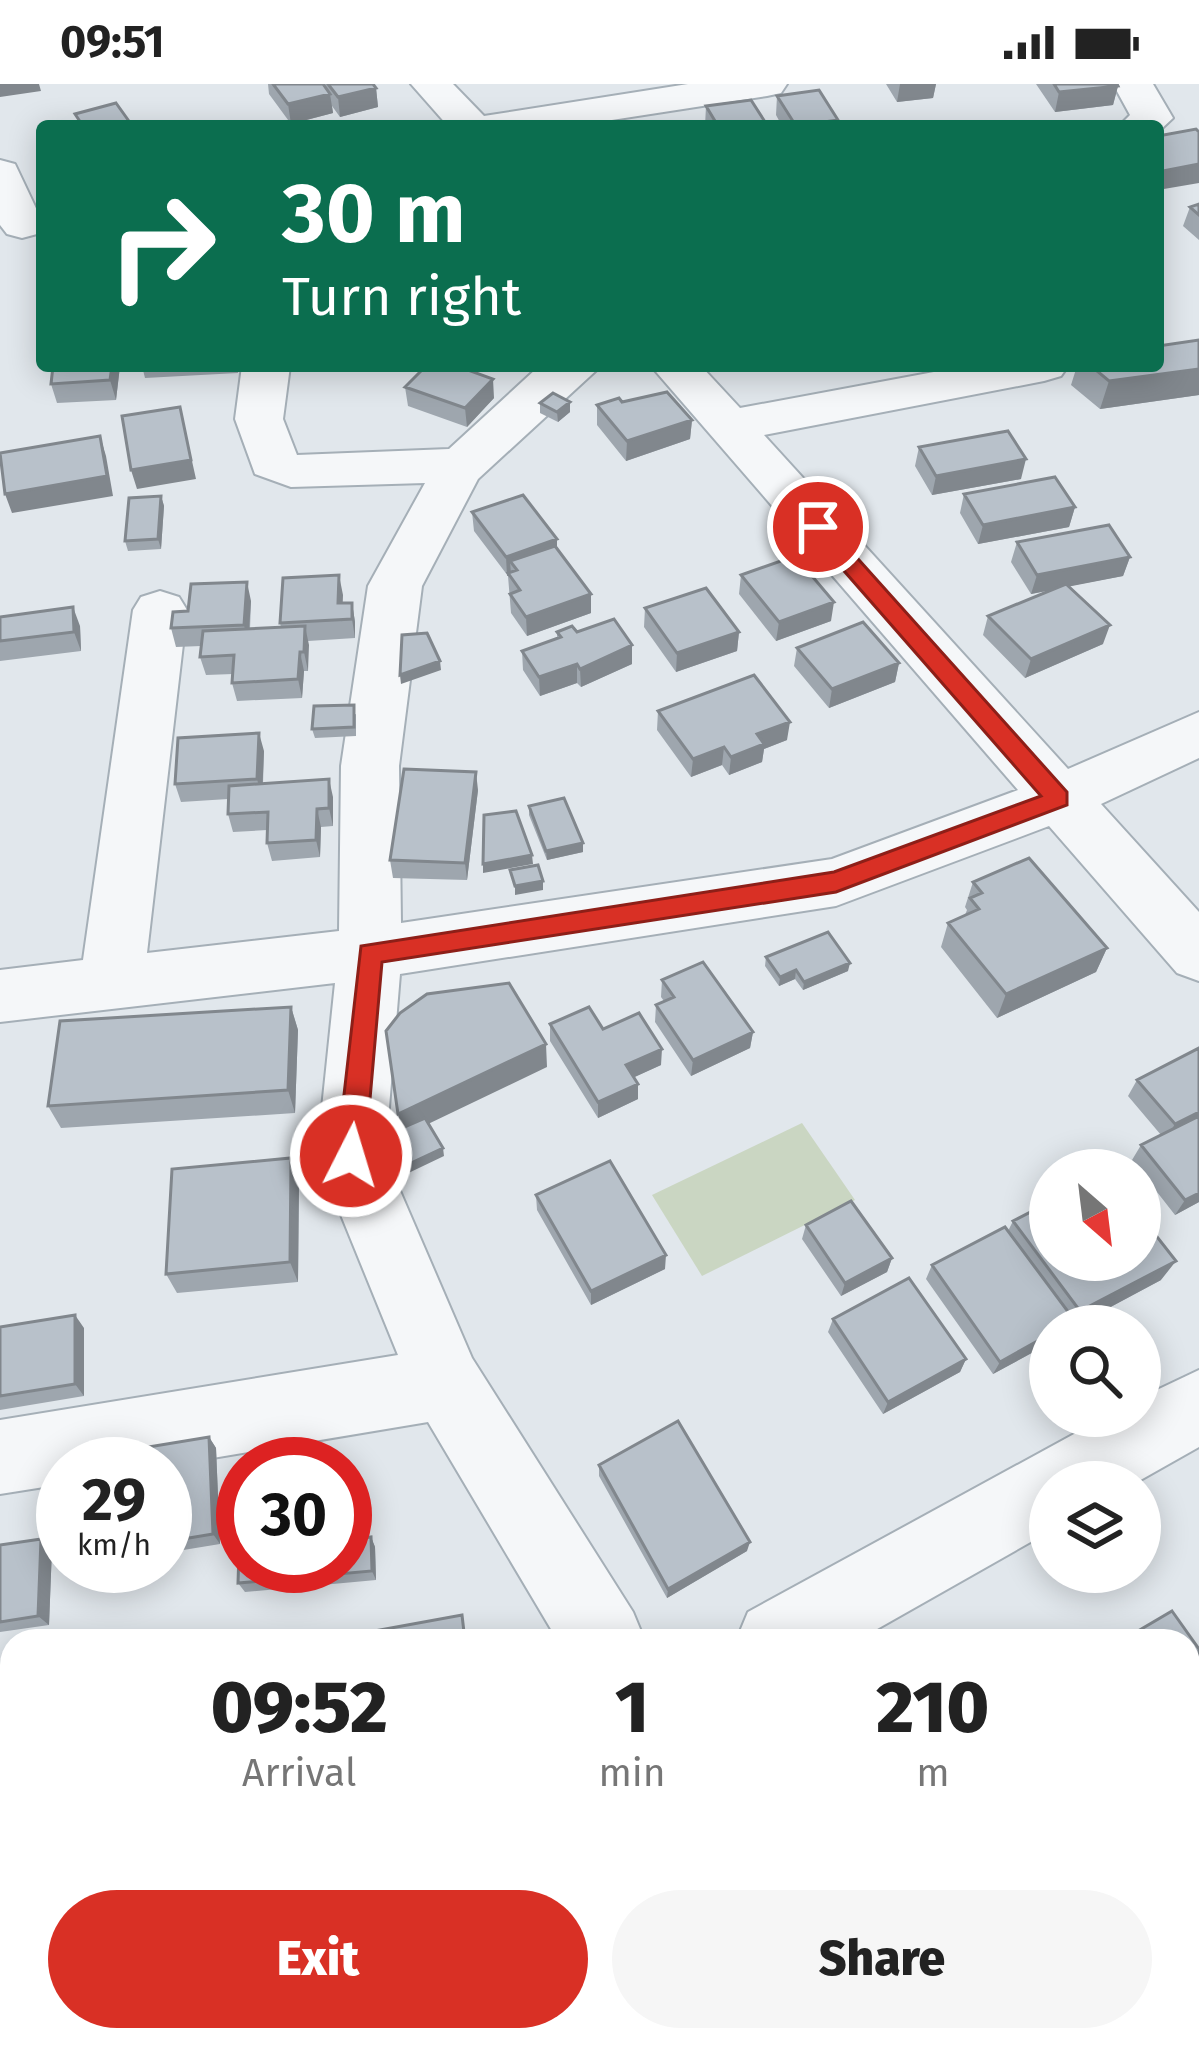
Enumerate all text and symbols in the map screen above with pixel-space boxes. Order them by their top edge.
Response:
text: 09:51 [60,15,165,69]
text: 30 m [282,163,466,264]
icon: right [84,168,240,324]
text: Turn right [282,265,521,329]
pin [767,476,869,578]
icon: arrive [785,494,851,560]
position arrow [288,1093,414,1219]
north arrow [1029,1149,1161,1281]
map controls [1029,1149,1161,1593]
button: search [1029,1305,1161,1437]
speed limit sign: 30 [216,1437,372,1593]
button: layers [1029,1461,1161,1593]
text: 29 [82,1464,146,1536]
text: km/h [77,1527,151,1563]
text: 09:52 [211,1665,388,1751]
text: 1 [615,1665,649,1751]
text: 210 [876,1665,989,1751]
text: Arrival [242,1750,356,1796]
text: min [598,1750,666,1796]
text: m [916,1750,950,1796]
button: Exit [48,1890,588,2028]
button: Share [612,1890,1152,2028]

